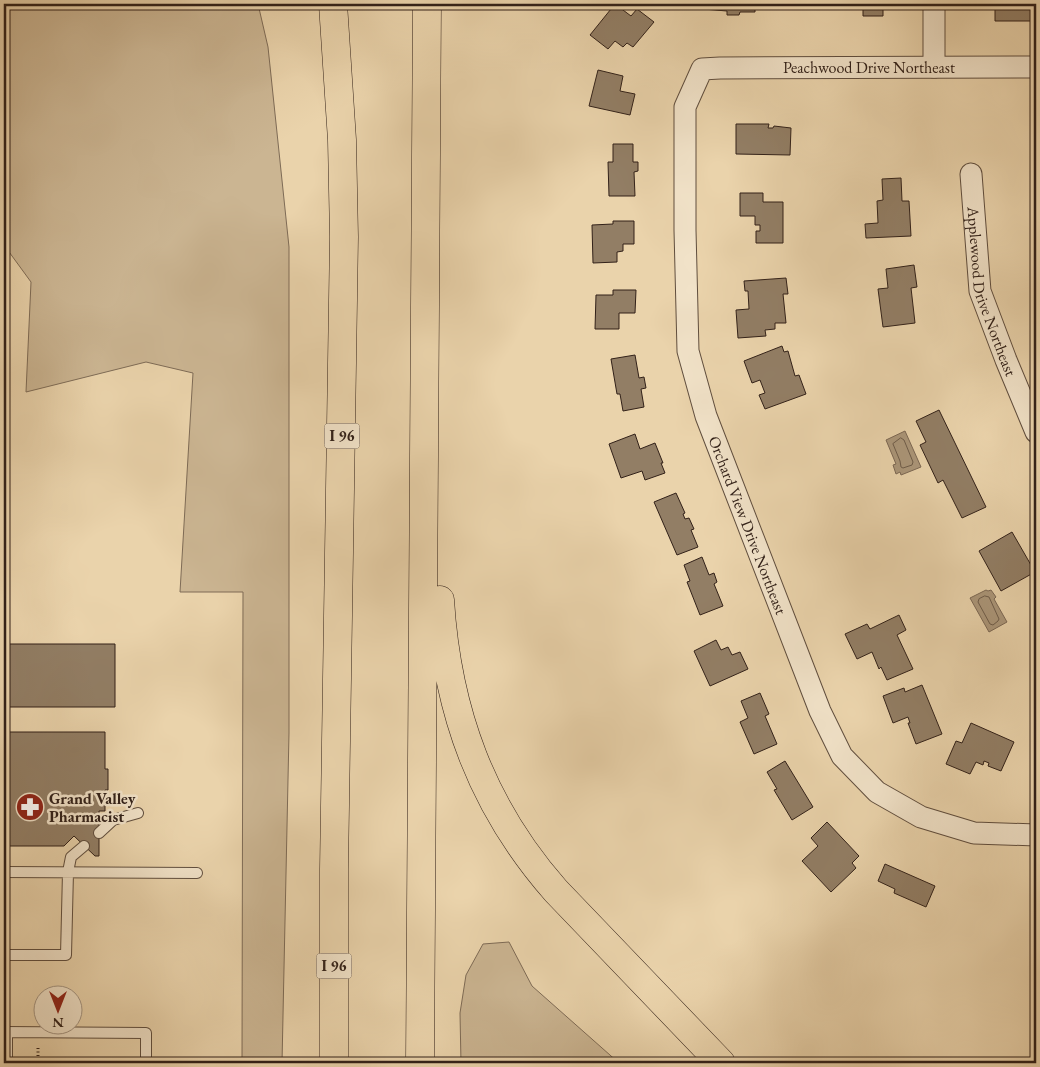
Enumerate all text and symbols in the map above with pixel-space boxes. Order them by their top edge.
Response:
street label: Peachwood Drive Northeast [783,57,955,78]
street label: Applewood Drive Northeast [962,205,1022,379]
road number: I 96 [324,424,360,448]
street label: Orchard View Drive Northeast [704,433,792,617]
place label: Grand Valley Pharmacist [49,788,136,827]
pharmacy icon: Grand Valley Pharmacist [15,792,45,822]
road number: I 96 [316,954,352,978]
north arrow [32,984,82,1034]
text: N [52,1014,64,1032]

